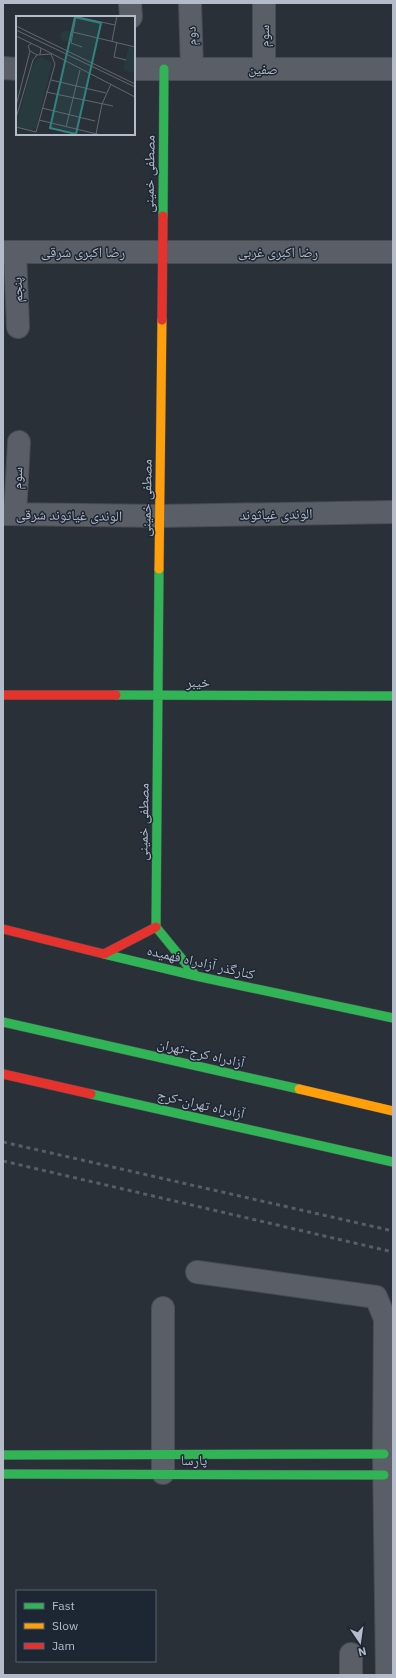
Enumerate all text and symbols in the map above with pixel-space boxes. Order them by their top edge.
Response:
inset map [16,16,135,135]
street label: سوم [255,25,274,47]
street label: دوم [182,26,201,46]
street label: صفین [248,60,278,78]
street label: مصطفی خمینی [139,135,159,213]
street label: رضا اکبری شرقی [41,243,125,261]
street label: رضا اکبری غربی [238,243,318,261]
street label: پنجم [8,277,27,303]
street label: مصطفی خمینی [136,459,156,537]
street label: سوم [7,466,28,490]
street label: الوندی غیاثوند [239,504,313,524]
street label: الوندی غیاثوند شرقی [16,505,122,525]
street label: خیبر [185,673,210,691]
street label: مصطفی خمینی [133,783,153,861]
street label: کنارگذر آزادراه فهمیده [145,941,257,983]
street label: آزادراه کرج-تهران [155,1034,247,1073]
street label: آزادراه تهران-کرج [155,1085,247,1124]
street label: پارسا [181,1451,207,1469]
legend [16,1590,156,1662]
text: Fast [52,1598,75,1613]
text: Slow [52,1618,78,1633]
north arrow [340,1622,380,1662]
text: Jam [52,1638,75,1653]
text: N [357,1644,368,1659]

